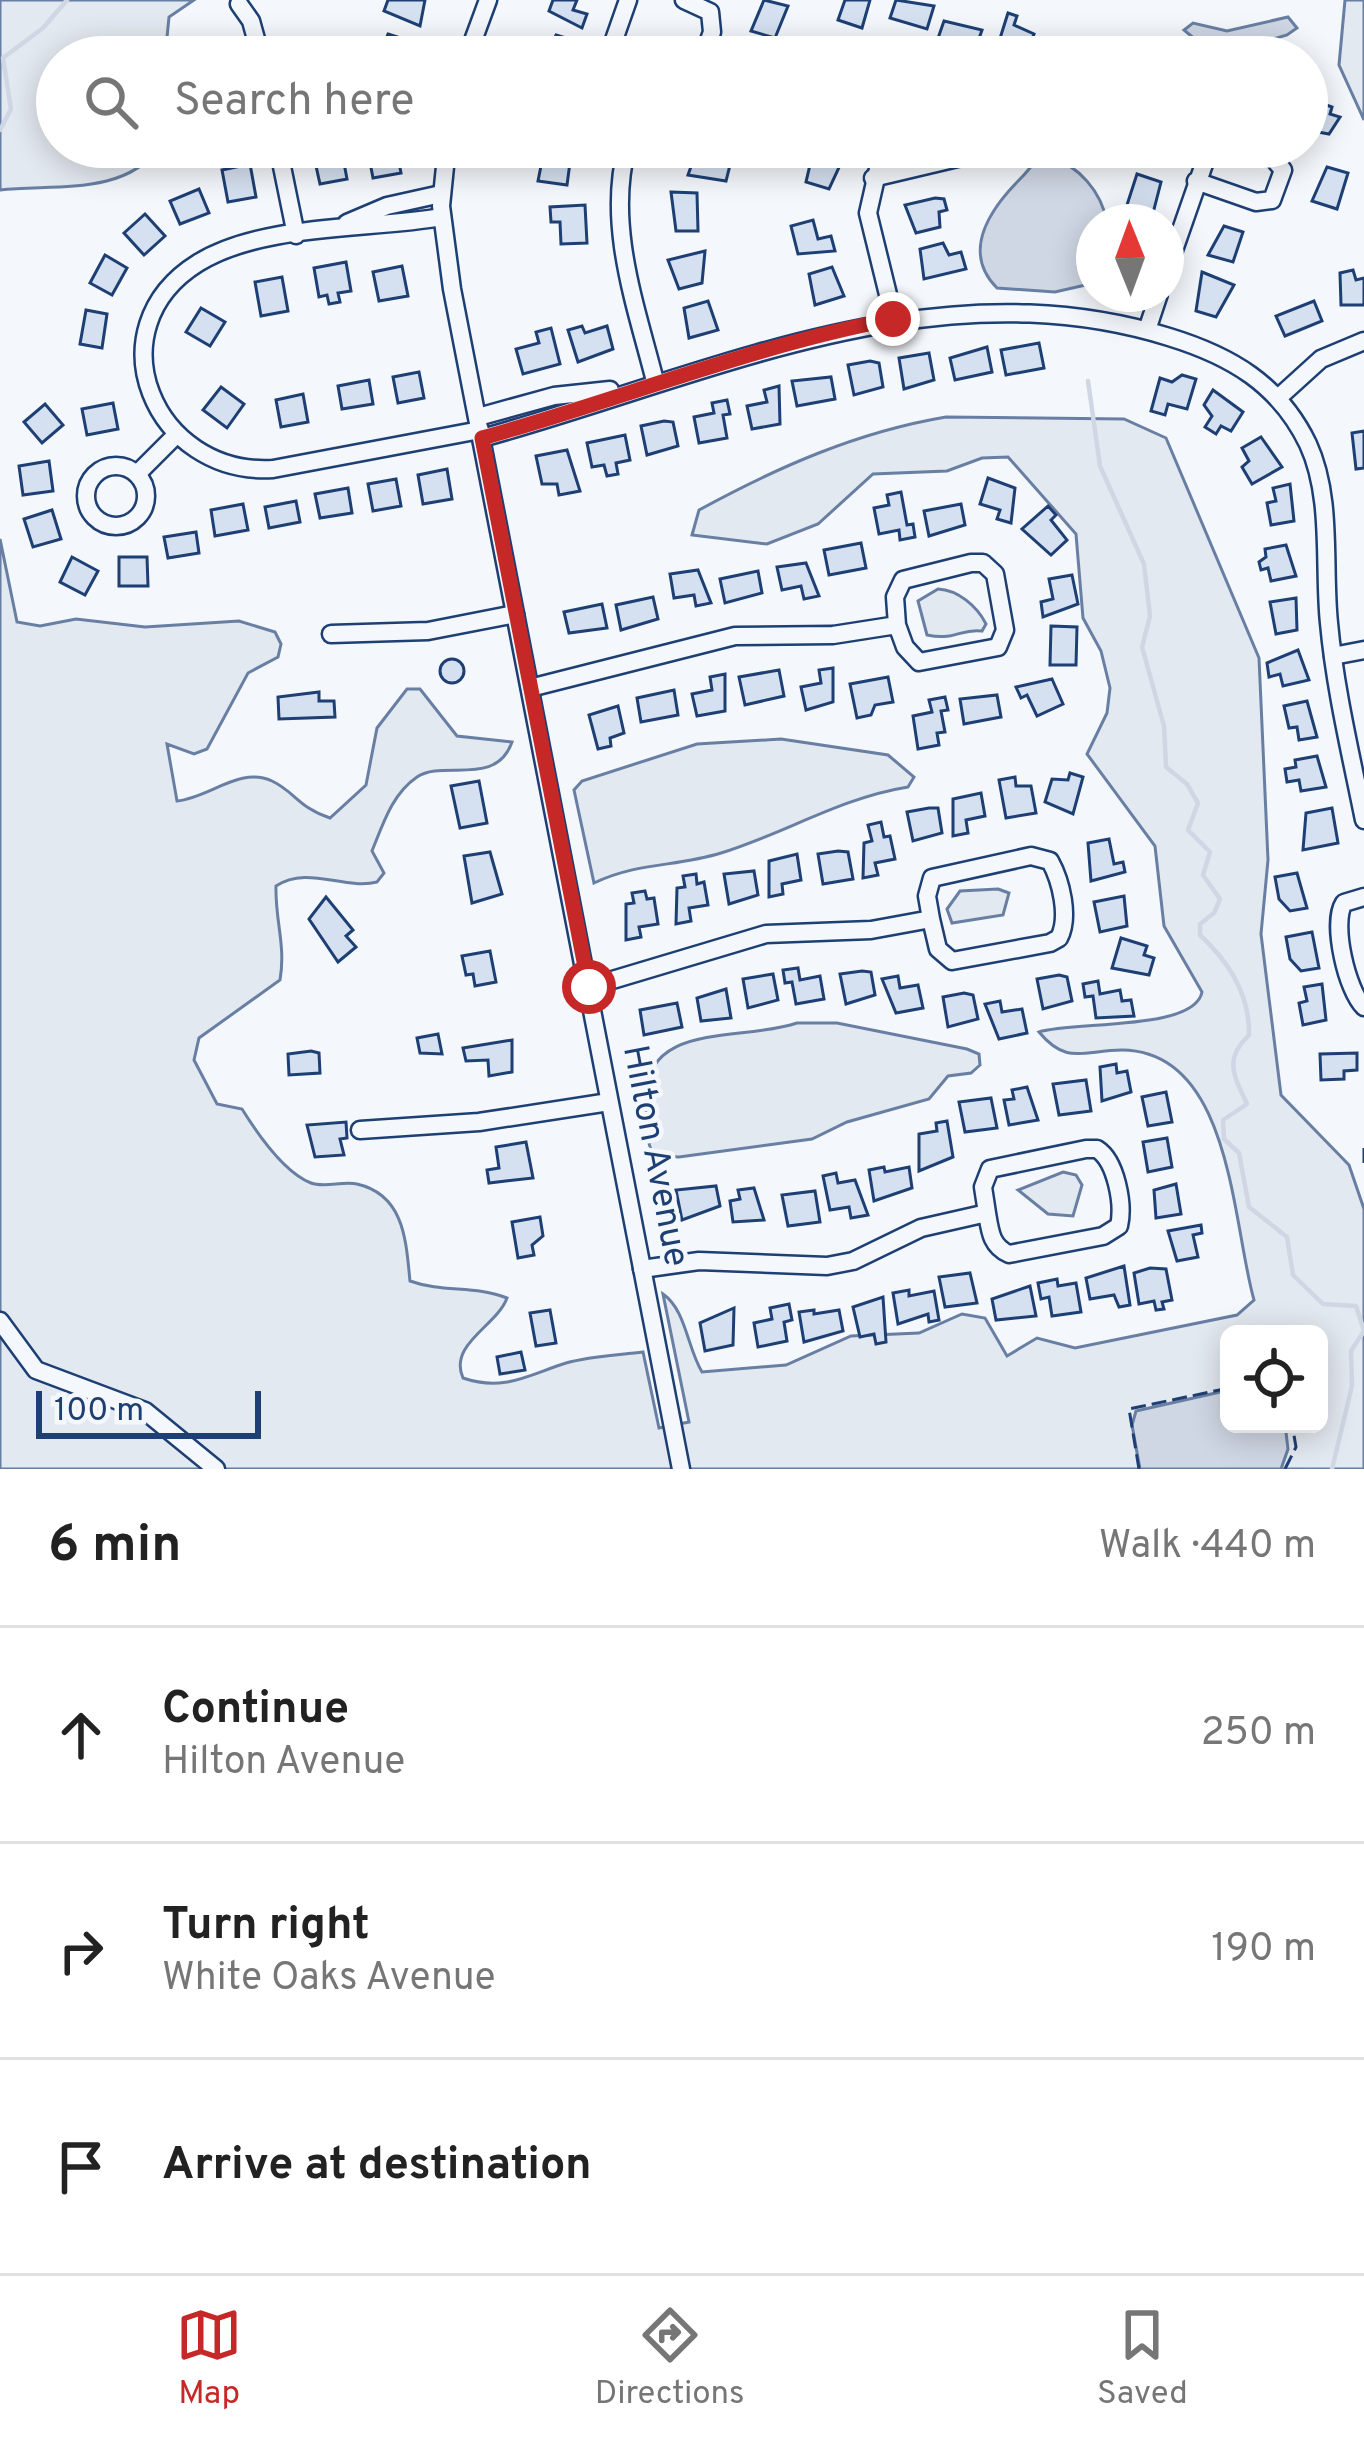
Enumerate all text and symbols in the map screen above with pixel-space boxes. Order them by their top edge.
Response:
search box [36,36,1328,168]
icon: search [78,69,144,135]
text: Search here [174,74,414,131]
north arrow [1076,204,1184,312]
route end [866,292,920,346]
route start [562,960,616,1014]
street label: Hilton Avenue [610,1041,698,1271]
map controls [1220,1325,1328,1433]
button: locate [1220,1325,1328,1433]
scale bar [36,1385,261,1438]
text: 100 m [54,1391,144,1433]
text: 6 min [48,1515,181,1580]
text: Walk · 440 m [1099,1523,1316,1572]
text: Continue [162,1682,349,1739]
icon: ahead [48,1702,114,1768]
text: 250 m [1201,1710,1316,1759]
text: Hilton Avenue [162,1739,405,1788]
text: Turn right [162,1898,370,1955]
icon: right [48,1918,114,1984]
text: 190 m [1211,1926,1316,1975]
text: White Oaks Avenue [162,1955,496,2004]
icon: arrive [48,2134,114,2200]
text: Arrive at destination [162,2138,592,2195]
tab: Map [176,2302,242,2416]
tab: Directions [595,2302,745,2416]
tab: Saved [1097,2302,1188,2416]

